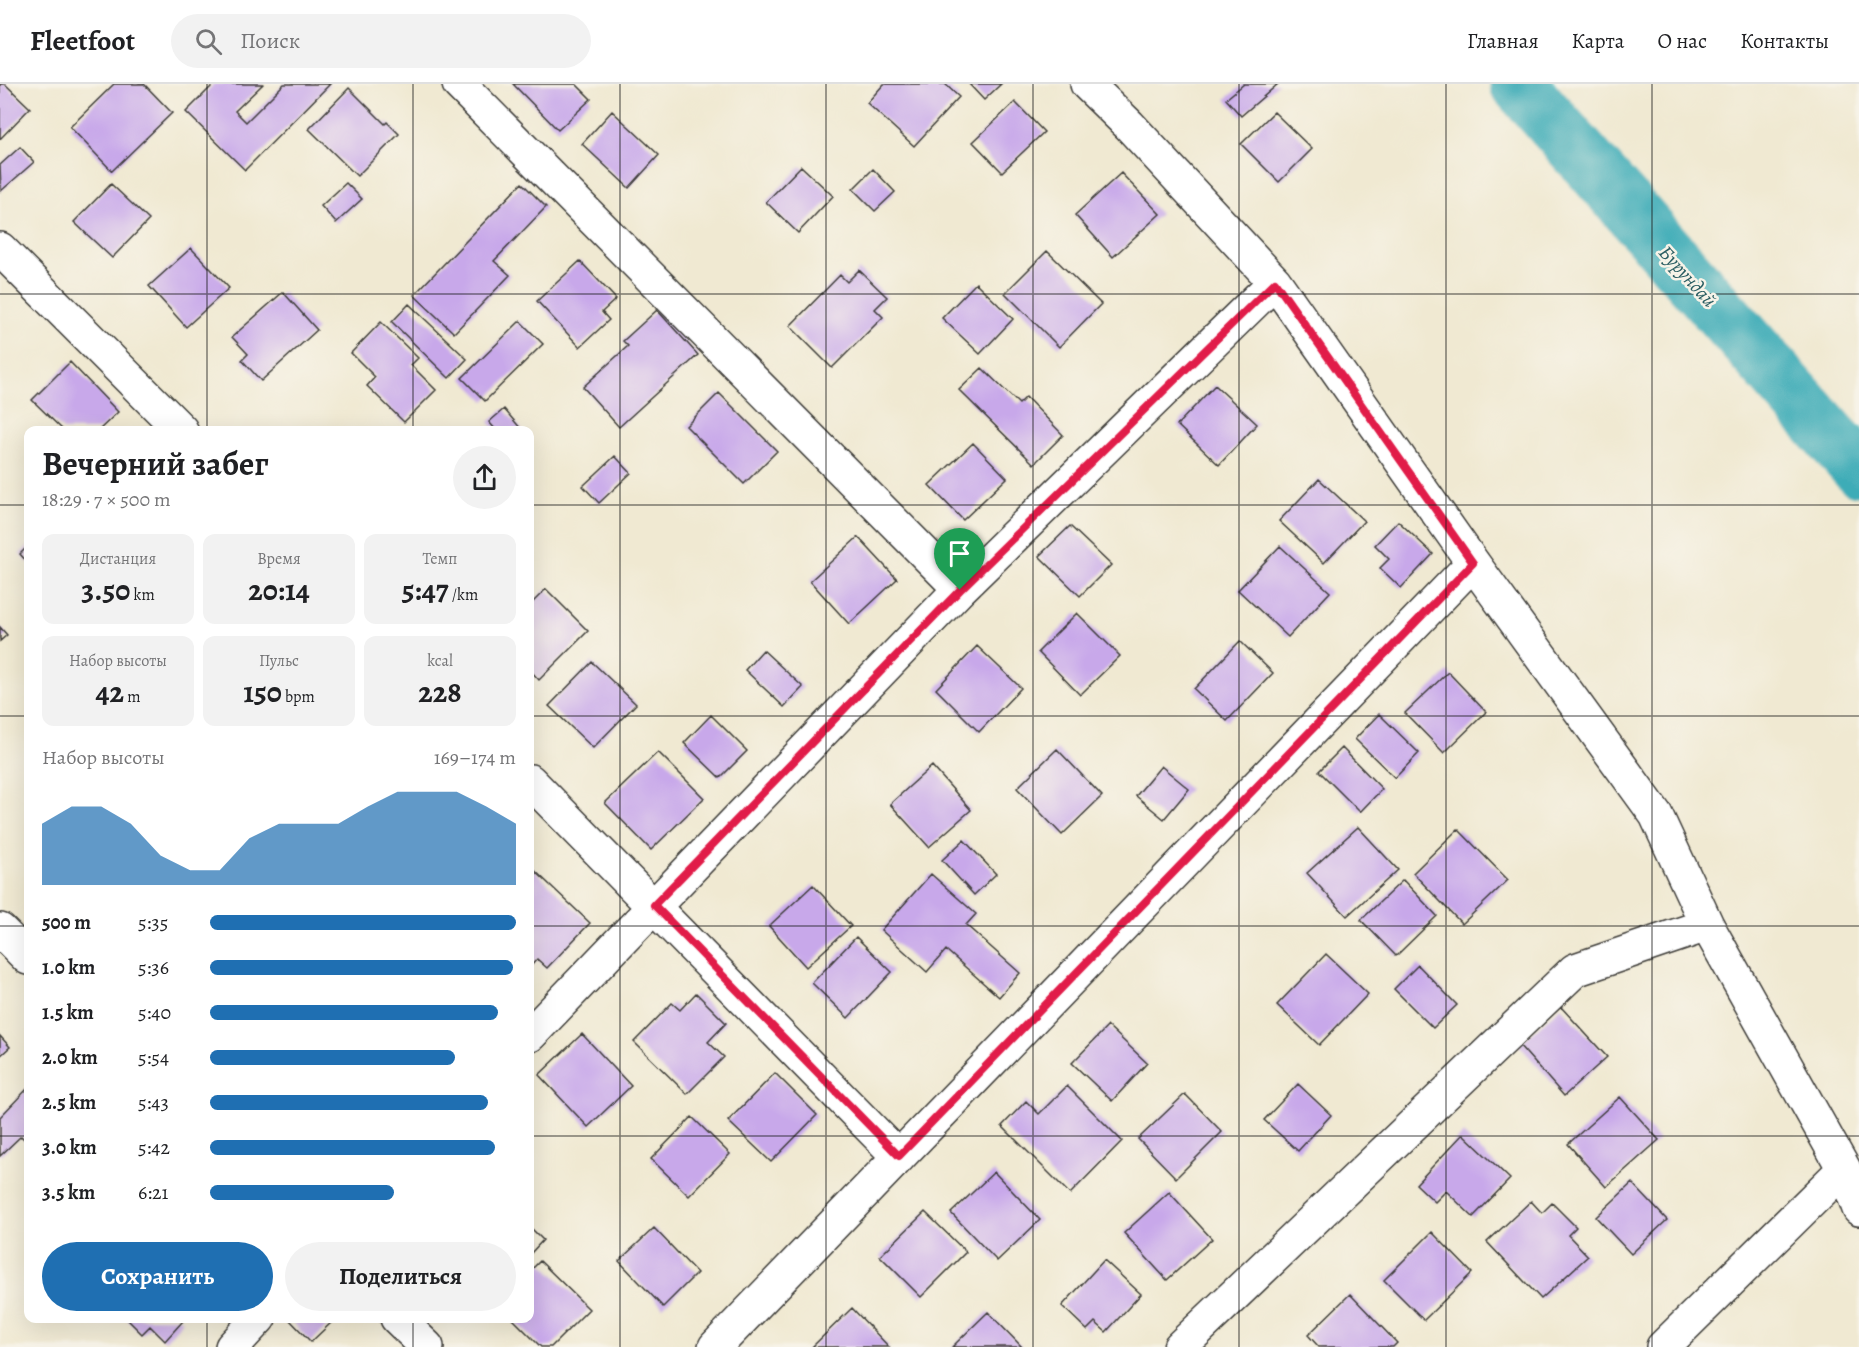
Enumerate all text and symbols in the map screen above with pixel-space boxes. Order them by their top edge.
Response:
search box [171,14,591,68]
text: Fleetfoot [30,22,135,60]
icon: search [192,25,225,58]
text: Поиск [240,26,300,56]
text: Главная [1467,27,1539,55]
text: Карта [1572,27,1624,55]
text: О нас [1657,27,1707,55]
text: Контакты [1740,27,1829,55]
water label: Бурундай [1653,240,1723,313]
text: Вечерний забег [42,441,269,486]
button: share [453,446,516,509]
text: 18:29 · 7 × 500 m [42,486,171,513]
pin [934,528,985,590]
icon: arrive [943,537,976,570]
text: Дистанция [80,548,156,570]
text: Время [257,548,301,570]
text: Темп [423,548,457,570]
text: 3.50 [81,570,130,610]
text: 20:14 [248,570,310,610]
text: 5:47 [402,570,449,610]
text: km [130,584,155,606]
text: /km [449,584,478,606]
text: Набор высоты [69,650,167,672]
text: Пульс [259,650,299,672]
text: kcal [427,650,453,672]
text: 42 [95,672,124,712]
text: 150 [243,672,282,712]
text: 228 [418,672,462,712]
text: m [124,686,141,708]
text: bpm [282,686,315,708]
text: Набор высоты [42,744,165,771]
text: 169–174 m [434,744,516,771]
text: 500 m [42,909,91,936]
text: 5:35 [138,909,168,936]
text: 1.0 km [42,954,95,981]
text: 5:36 [138,954,169,981]
text: 1.5 km [42,999,94,1026]
text: 5:40 [138,999,171,1026]
text: 2.0 km [42,1044,98,1071]
text: 5:54 [138,1044,169,1071]
text: 2.5 km [42,1089,96,1116]
text: 5:43 [138,1089,169,1116]
text: 3.0 km [42,1134,97,1161]
text: 5:42 [138,1134,170,1161]
text: 3.5 km [42,1179,95,1206]
text: 6:21 [138,1179,168,1206]
button: Сохранить [42,1242,273,1311]
button: Поделиться [285,1242,516,1311]

